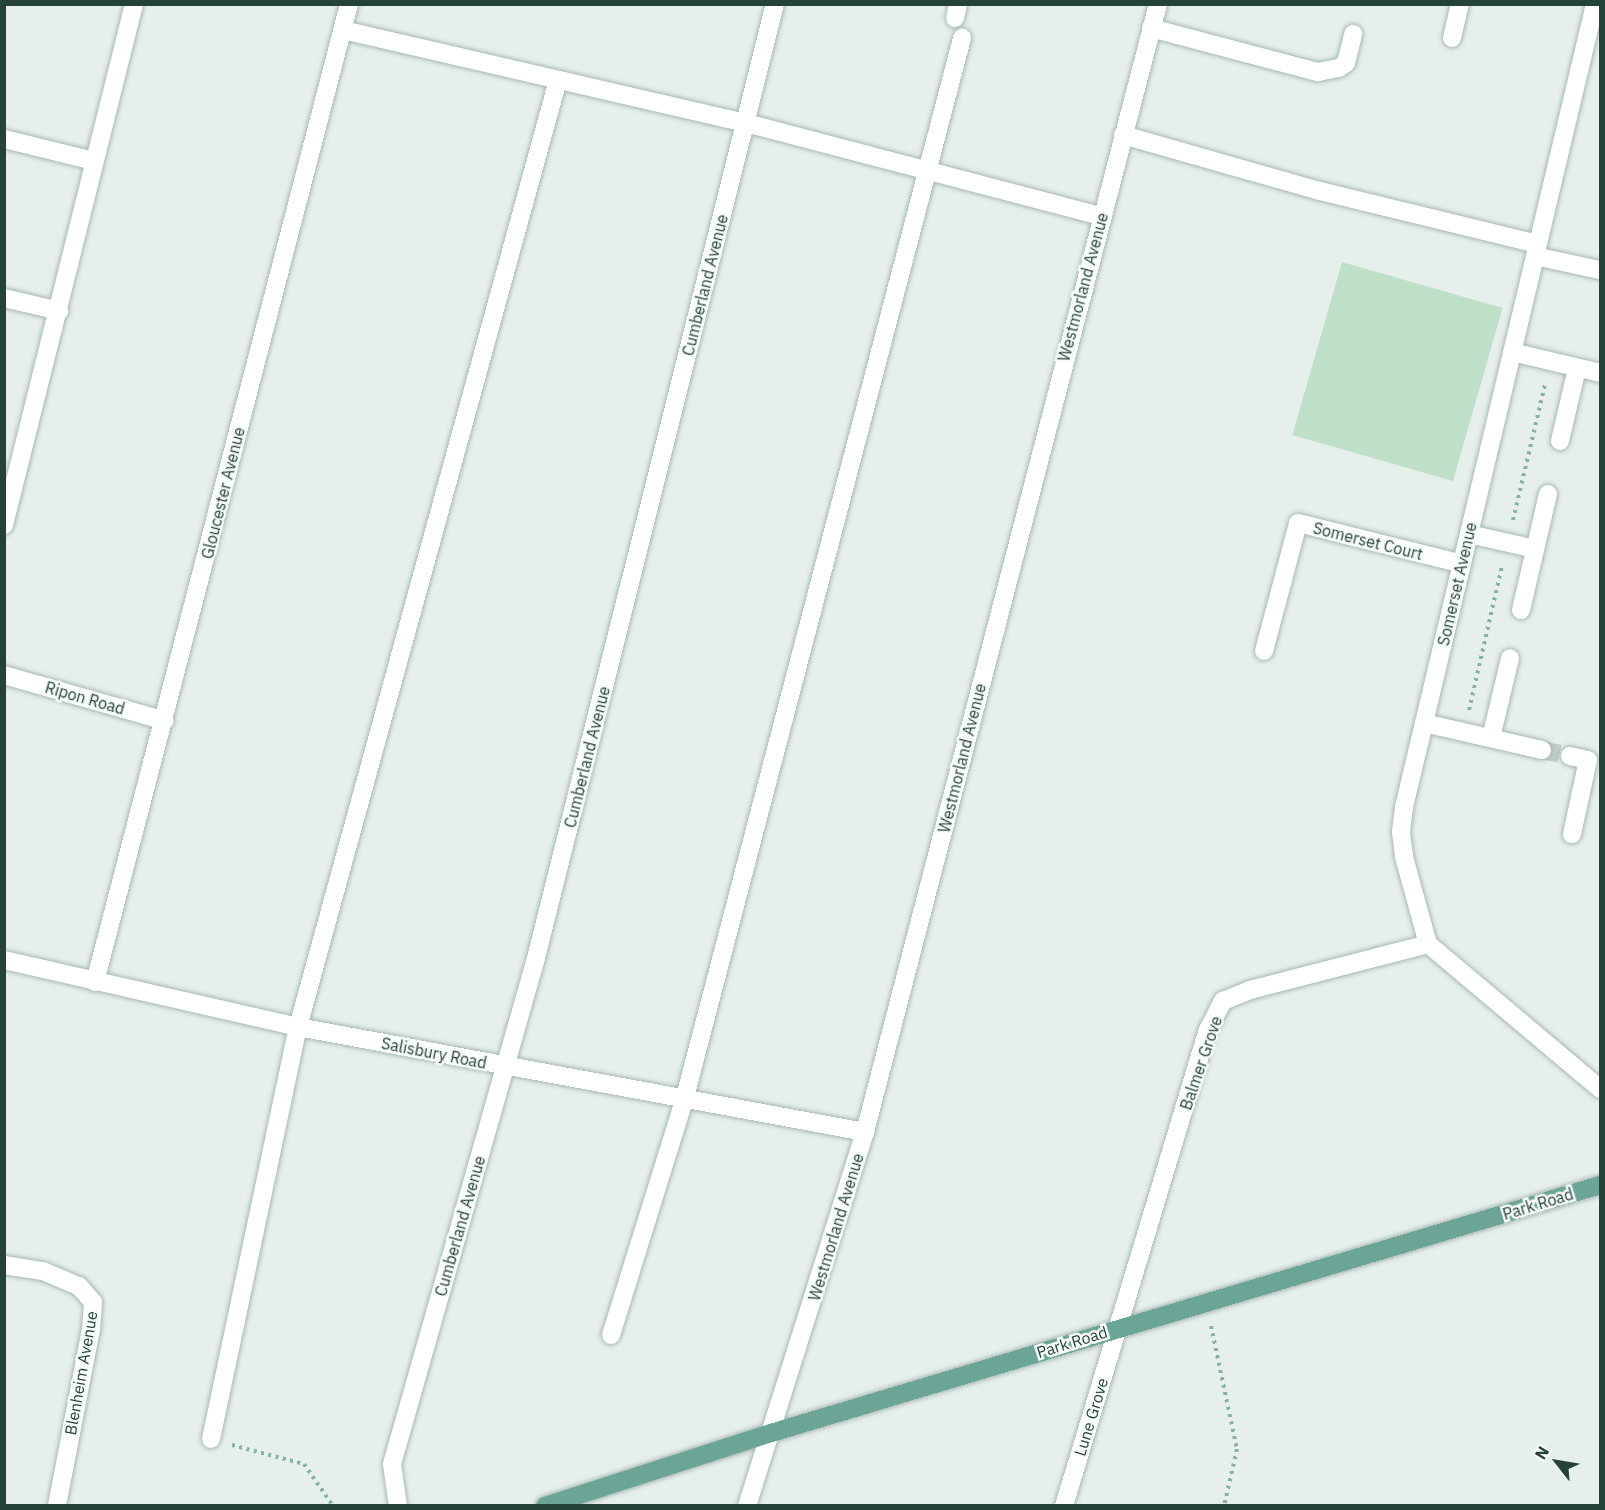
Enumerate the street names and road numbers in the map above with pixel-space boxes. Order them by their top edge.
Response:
street label: Westmorland Avenue [1054,210,1112,364]
street label: Cumberland Avenue [678,212,732,358]
street label: Gloucester Avenue [197,425,249,561]
street label: Somerset Court [1311,518,1425,564]
street label: Somerset Avenue [1433,520,1481,648]
street label: Ripon Road [43,677,127,719]
street label: Westmorland Avenue [934,681,990,835]
street label: Cumberland Avenue [560,684,614,830]
street label: Balmer Grove [1176,1014,1226,1112]
street label: Salisbury Road [380,1033,488,1073]
street label: Westmorland Avenue [804,1151,868,1303]
street label: Cumberland Avenue [431,1153,489,1299]
street label: Park Road [1500,1184,1576,1224]
street label: Blenheim Avenue [61,1309,101,1437]
street label: Park Road [1034,1322,1110,1362]
street label: Lune Grove [1070,1376,1112,1458]

